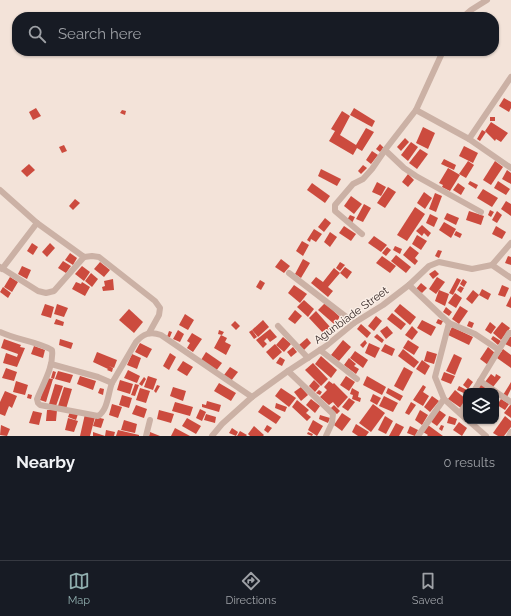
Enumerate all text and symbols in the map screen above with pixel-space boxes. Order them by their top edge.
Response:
search box [12,12,499,56]
icon: search [26,23,48,45]
text: Search here [58,25,141,43]
street label: Agunbiade Street [312,284,391,347]
map controls [463,388,499,424]
button: layers [463,388,499,424]
text: Nearby [16,452,75,472]
text: 0 results [444,455,495,470]
tab: Map [68,570,90,607]
tab: Directions [226,570,276,607]
tab: Saved [412,570,443,607]

